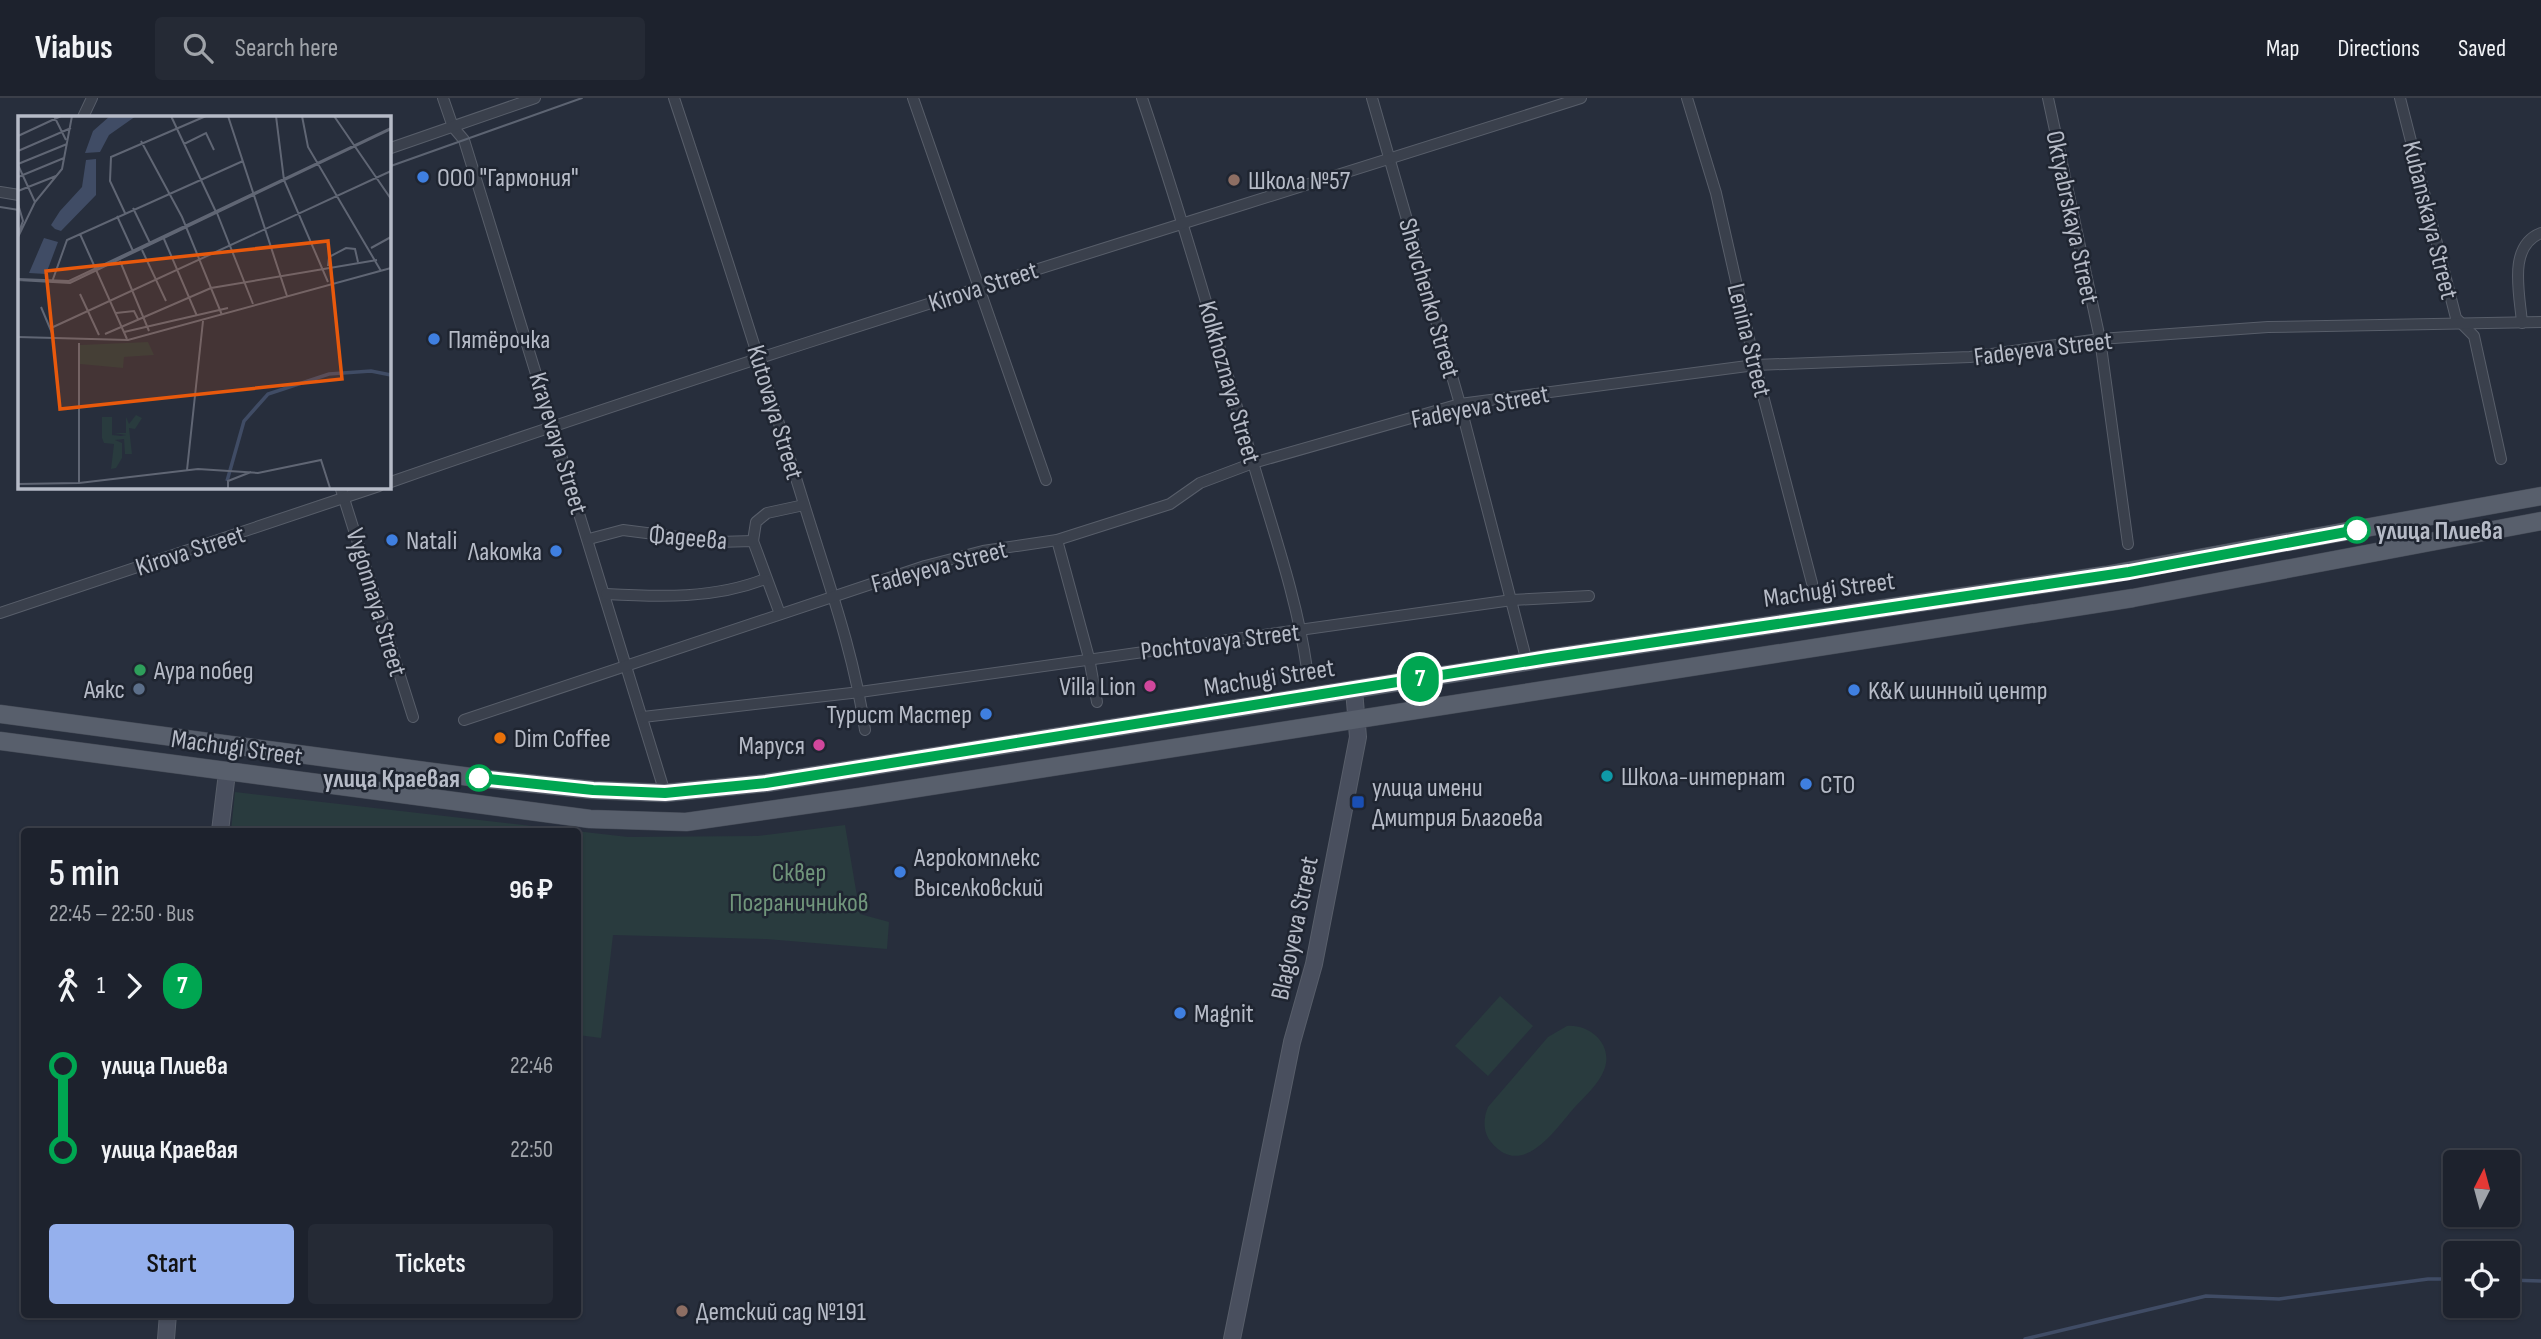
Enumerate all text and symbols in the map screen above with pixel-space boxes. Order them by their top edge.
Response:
search box [155,17,645,80]
text: Viabus [35,28,113,68]
icon: search [179,29,217,67]
text: Search here [235,33,338,64]
text: Map [2266,34,2299,63]
text: Directions [2337,34,2420,63]
text: Saved [2458,34,2506,63]
inset map [18,116,390,488]
street label: Oktyabrskaya Street [2038,128,2105,307]
street label: Kubanskaya Street [2395,138,2464,303]
place label: ООО "Гармония" [437,163,579,194]
place label: Школа №57 [1248,166,1351,197]
marker: ООО "Гармония" [415,169,431,185]
marker: Школа №57 [1226,172,1242,188]
street label: Shevchenko Street [1391,215,1466,382]
street label: Kirova Street [925,255,1042,320]
street label: Lenina Street [1719,280,1778,400]
street label: Kolkhoznaya Street [1191,298,1267,467]
place label: Пятёрочка [448,325,550,356]
street label: Fadeyeva Street [1972,326,2114,373]
marker: Пятёрочка [426,331,442,347]
street label: Kutovaya Street [739,342,810,483]
street label: Krayevaya Street [521,369,594,518]
street label: Fadeyeva Street [1409,379,1552,436]
place label: улица Плиева [2376,516,2503,547]
marker: улица Плиева [2344,517,2370,543]
street label: Kirova Street [132,519,249,584]
street label: Фадеева [647,520,728,557]
street label: Vygonnaya Street [338,525,413,680]
place label: Natali [406,526,457,557]
marker: Natali [384,532,400,548]
street label: Fadeyeva Street [868,534,1011,600]
place label: Лакомка [467,537,542,568]
marker: Лакомка [548,543,564,559]
street label: Machugi Street [1762,566,1897,615]
street label: Pochtovaya Street [1139,617,1302,668]
street label: Machugi Street [1202,653,1337,704]
place label: Аура побед [153,656,254,687]
line badge: 7 [1397,656,1443,702]
marker: Аура побед [132,662,148,678]
text: 7 [1415,664,1425,693]
place label: Villa Lion [1059,672,1136,703]
place label: Аякс [83,675,125,706]
place label: K&K шинный центр [1868,676,2048,707]
marker: Villa Lion [1142,678,1158,694]
marker: Аякс [131,681,147,697]
marker: K&K шинный центр [1846,682,1862,698]
place label: Турист Мастер [827,700,972,731]
marker: Турист Мастер [978,706,994,722]
street label: Machugi Street [169,724,304,773]
place label: Dim Coffee [514,724,611,755]
marker: Dim Coffee [492,730,508,746]
place label: Маруся [739,731,805,762]
marker: Маруся [811,737,827,753]
place label: Школа-интернат [1621,762,1785,793]
place label: улица Краевая [323,764,460,795]
marker: улица Краевая [466,765,492,791]
marker: Школа-интернат [1599,768,1615,784]
place label: СТО [1820,770,1855,801]
place label: улица имени Дмитрия Благоева [1372,773,1543,834]
marker: СТО [1798,776,1814,792]
marker: улица имени Дмитрия Благоева [1350,794,1366,810]
place label: Агрокомплекс Выселковский [913,843,1043,904]
text: 5 min [49,851,120,896]
street label: Blagoyeva Street [1265,854,1326,1003]
park label: Сквер Пограничников [729,858,869,919]
marker: Агрокомплекс Выселковский [892,864,908,880]
text: 96 ₽ [509,875,553,906]
text: 22:45 – 22:50 · Bus [49,900,194,928]
icon: walk [49,967,87,1005]
icon: forward [115,967,153,1005]
text: 7 [177,971,188,1000]
text: 1 [97,972,105,1000]
place label: Magnit [1194,999,1254,1030]
marker: Magnit [1172,1005,1188,1021]
text: улица Плиева [101,1051,228,1082]
text: 22:46 [510,1052,553,1080]
text: улица Краевая [101,1135,238,1166]
text: 22:50 [510,1136,553,1164]
north arrow [2443,1150,2520,1227]
map controls [2443,1150,2520,1318]
button: Start [49,1224,294,1304]
button: Tickets [308,1224,553,1304]
button: locate [2443,1241,2520,1318]
place label: Детский сад №191 [696,1297,866,1328]
marker: Детский сад №191 [674,1303,690,1319]

